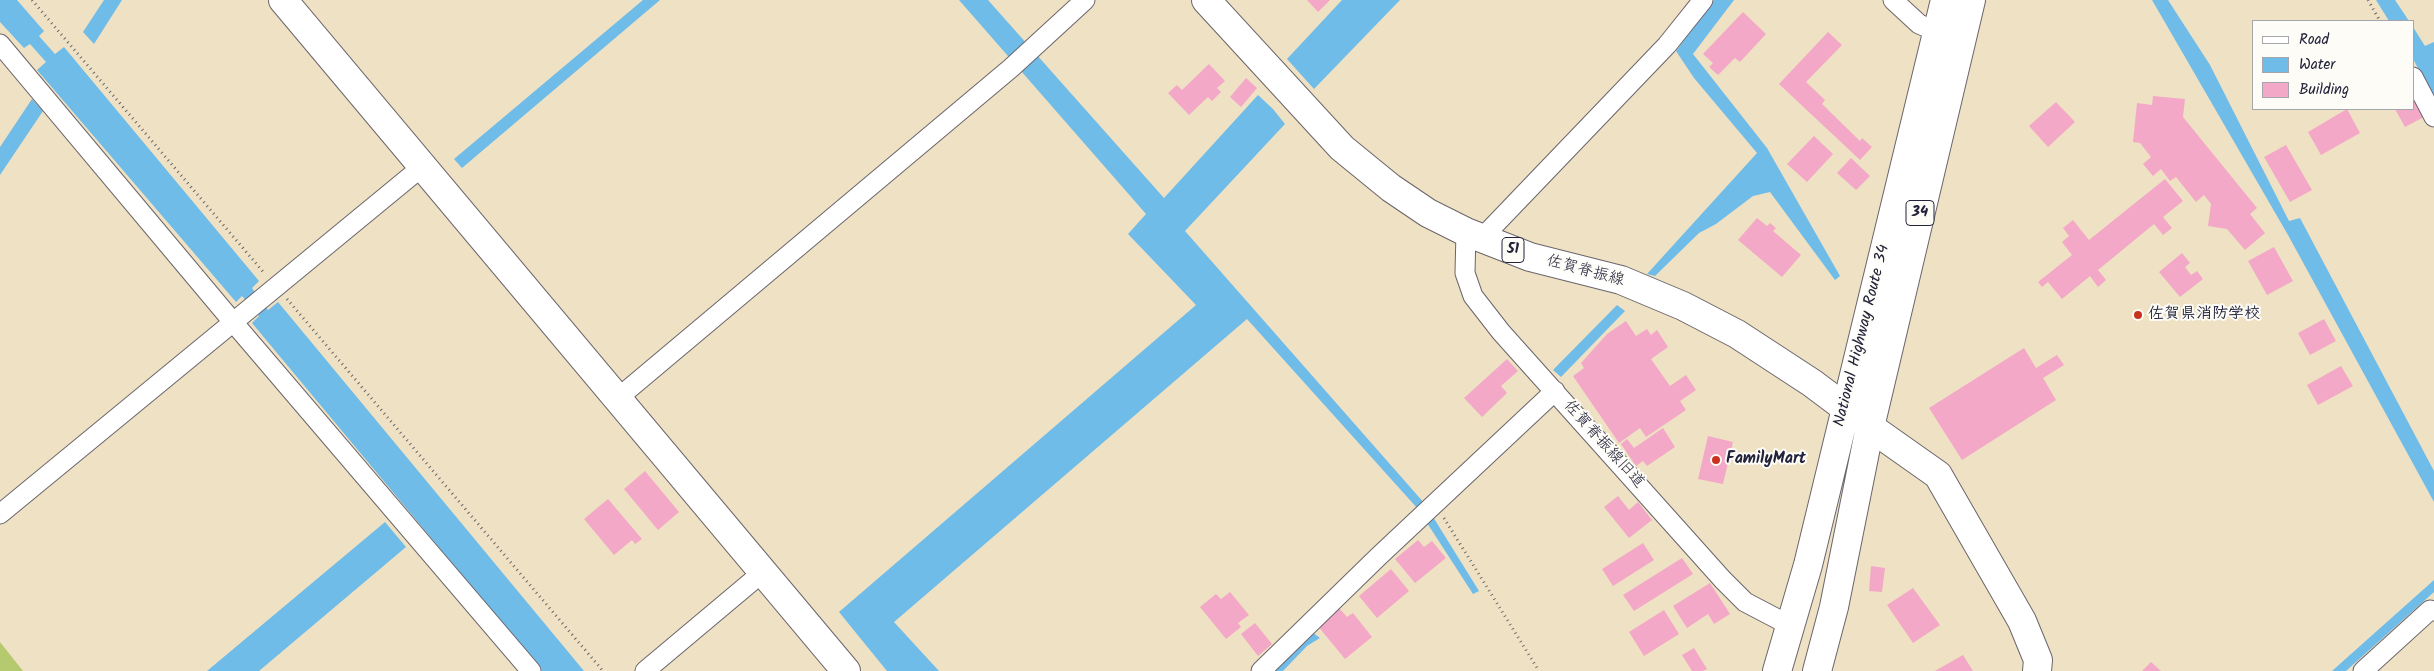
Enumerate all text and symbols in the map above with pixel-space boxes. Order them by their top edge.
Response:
legend [2252,20,2414,110]
text: Road [2299,28,2329,52]
text: Water [2299,53,2335,77]
text: Building [2299,78,2349,102]
road number: 34 [1906,200,1934,226]
road number: 51 [1502,238,1524,262]
street label: National Highway Route 34 [1831,243,1895,429]
street label: 佐賀脊振線 [1544,252,1626,292]
place label: 佐賀県消防学校 [2148,305,2260,325]
marker: 佐賀県消防学校 [2132,309,2144,321]
street label: 佐賀脊振線旧道 [1558,397,1648,493]
place label: FamilyMart [1726,450,1806,470]
marker: FamilyMart [1710,454,1722,466]

